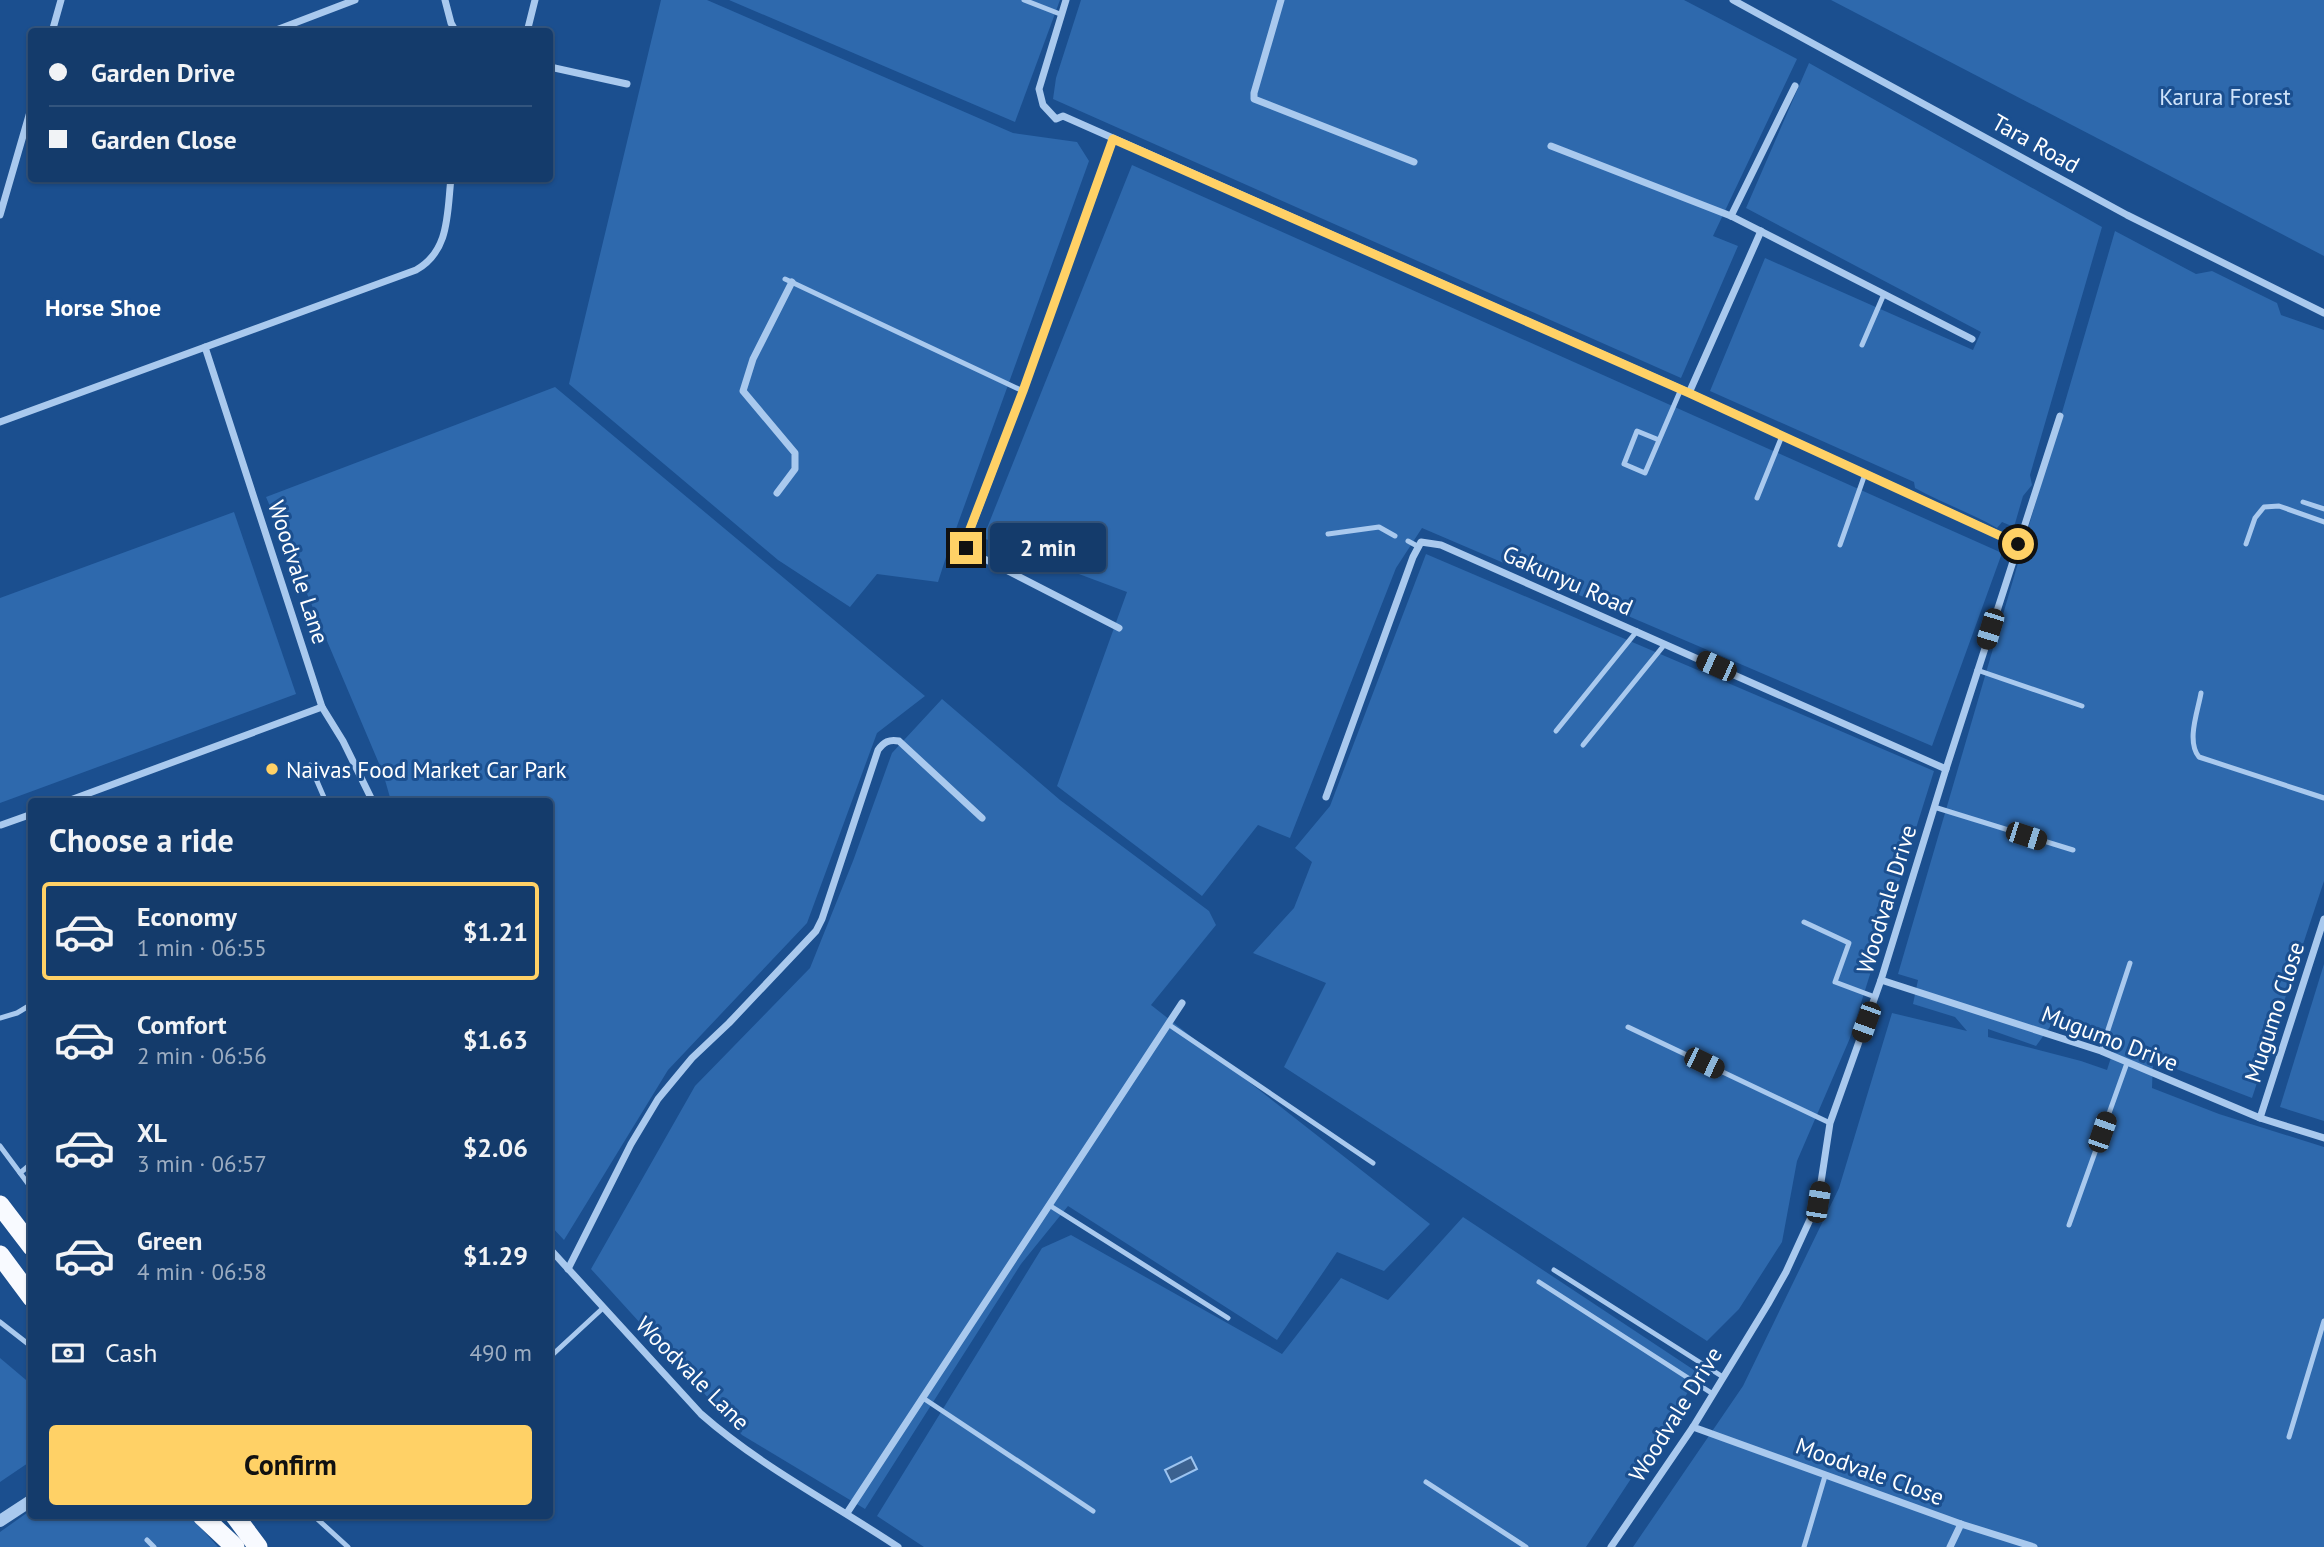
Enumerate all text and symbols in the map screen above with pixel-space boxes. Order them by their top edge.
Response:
text: Garden Drive [91,56,235,89]
park label: Karura Forest [2159,82,2291,111]
street label: Tara Road [1987,107,2085,179]
text: Garden Close [91,123,237,156]
district label: Horse Shoe [45,292,161,323]
street label: Woodvale Lane [262,497,336,647]
callout: 2 min [990,524,1106,572]
route start [2002,528,2034,560]
route end [950,532,982,564]
text: 2 min [1020,533,1076,562]
street label: Gakunyu Road [1498,538,1638,622]
car [1974,606,2007,652]
car [1693,648,1740,684]
place label: Naivas Food Market Car Park [286,755,567,784]
marker: Naivas Food Market Car Park [264,761,280,777]
text: Choose a ride [49,819,234,861]
car [2003,820,2050,852]
street label: Woodvale Drive [1850,821,1922,977]
icon: car [53,900,116,963]
text: Economy [137,900,237,933]
text: $1.21 [463,915,528,948]
text: 1 min · 06:55 [137,933,267,962]
street label: Mugumo Close [2238,938,2310,1086]
car [1849,999,1884,1045]
street label: Mugumo Drive [2038,999,2182,1077]
icon: car [53,1008,116,1071]
text: Comfort [137,1008,227,1041]
text: $1.63 [463,1023,528,1056]
text: 2 min · 06:56 [137,1041,267,1070]
car [1681,1044,1728,1082]
car [2086,1109,2119,1155]
icon: car [53,1116,116,1179]
text: XL [137,1116,167,1149]
text: $2.06 [463,1131,528,1164]
text: 3 min · 06:57 [137,1149,267,1178]
car [1805,1180,1832,1224]
icon: car [53,1224,116,1287]
text: Green [137,1224,202,1257]
text: $1.29 [463,1239,528,1272]
text: 4 min · 06:58 [137,1257,267,1286]
street label: Woodvale Lane [630,1310,756,1436]
icon: cash [49,1334,87,1372]
text: Cash [105,1336,157,1369]
text: 490 m [470,1338,532,1367]
street label: Woodvale Drive [1622,1341,1728,1487]
button: Confirm [49,1425,532,1505]
street label: Moodvale Close [1792,1431,1948,1511]

